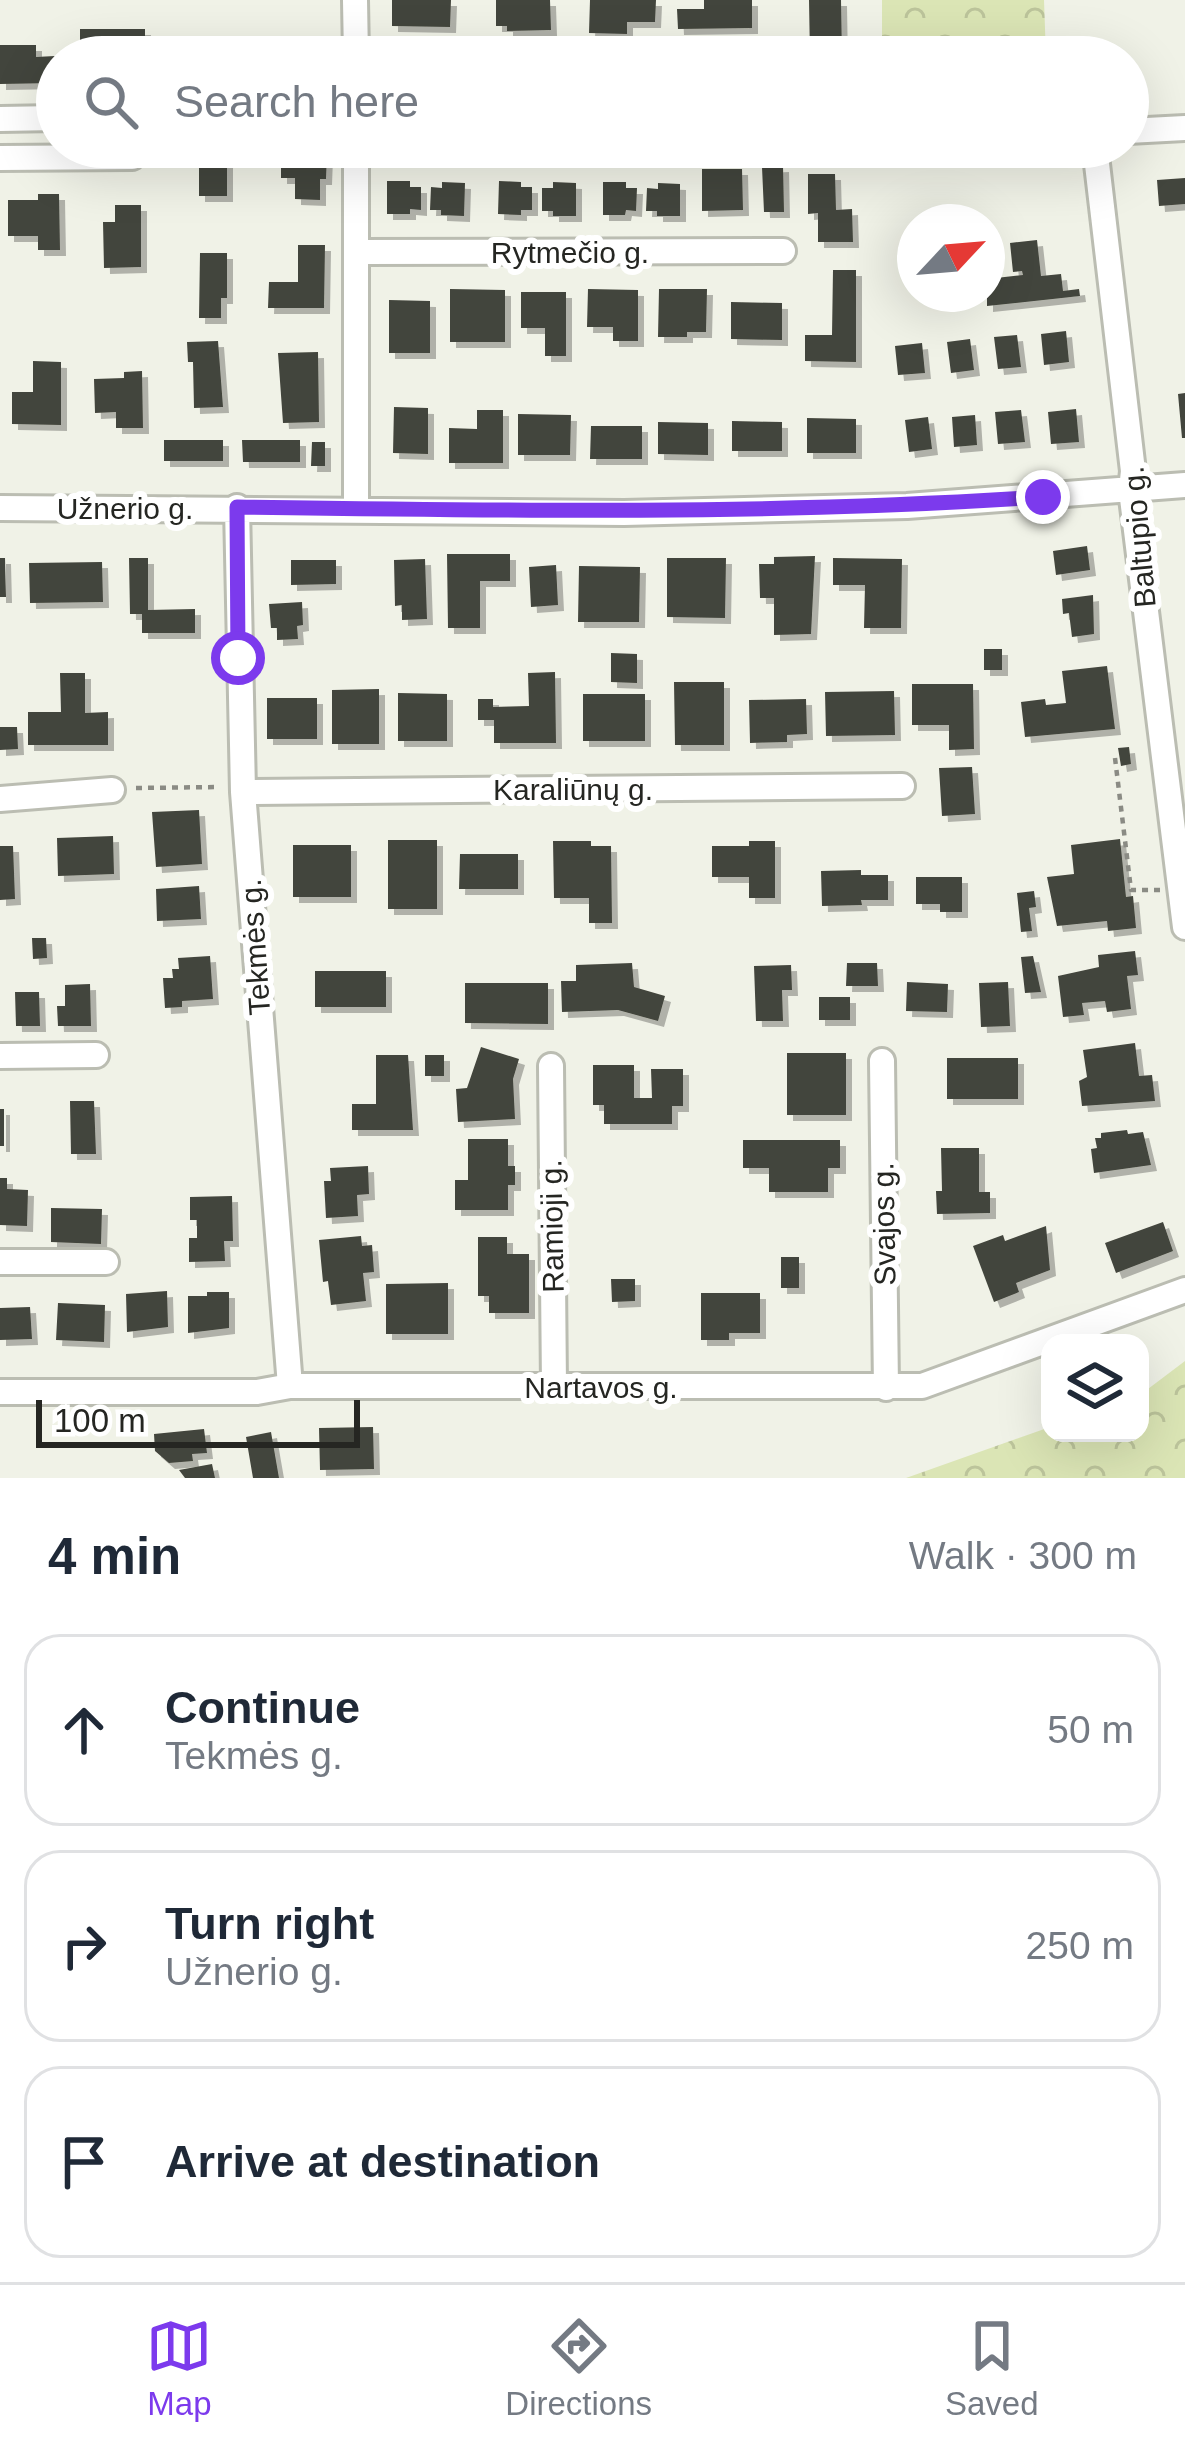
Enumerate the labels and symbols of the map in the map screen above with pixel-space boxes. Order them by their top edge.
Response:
north arrow [897,204,1005,312]
street label: Rytmečio g. [491,236,649,269]
street label: Baltupio g. [1116,465,1162,609]
route end [1016,470,1070,524]
street label: Užnerio g. [57,492,193,525]
route start [211,631,265,685]
street label: Karaliūnų g. [493,773,653,806]
street label: Tekmės g. [234,878,276,1016]
street label: Ramioji g. [534,1159,570,1293]
street label: Svajos g. [866,1162,902,1286]
street label: Nartavos g. [524,1371,678,1404]
scale bar [36,1394,360,1447]

